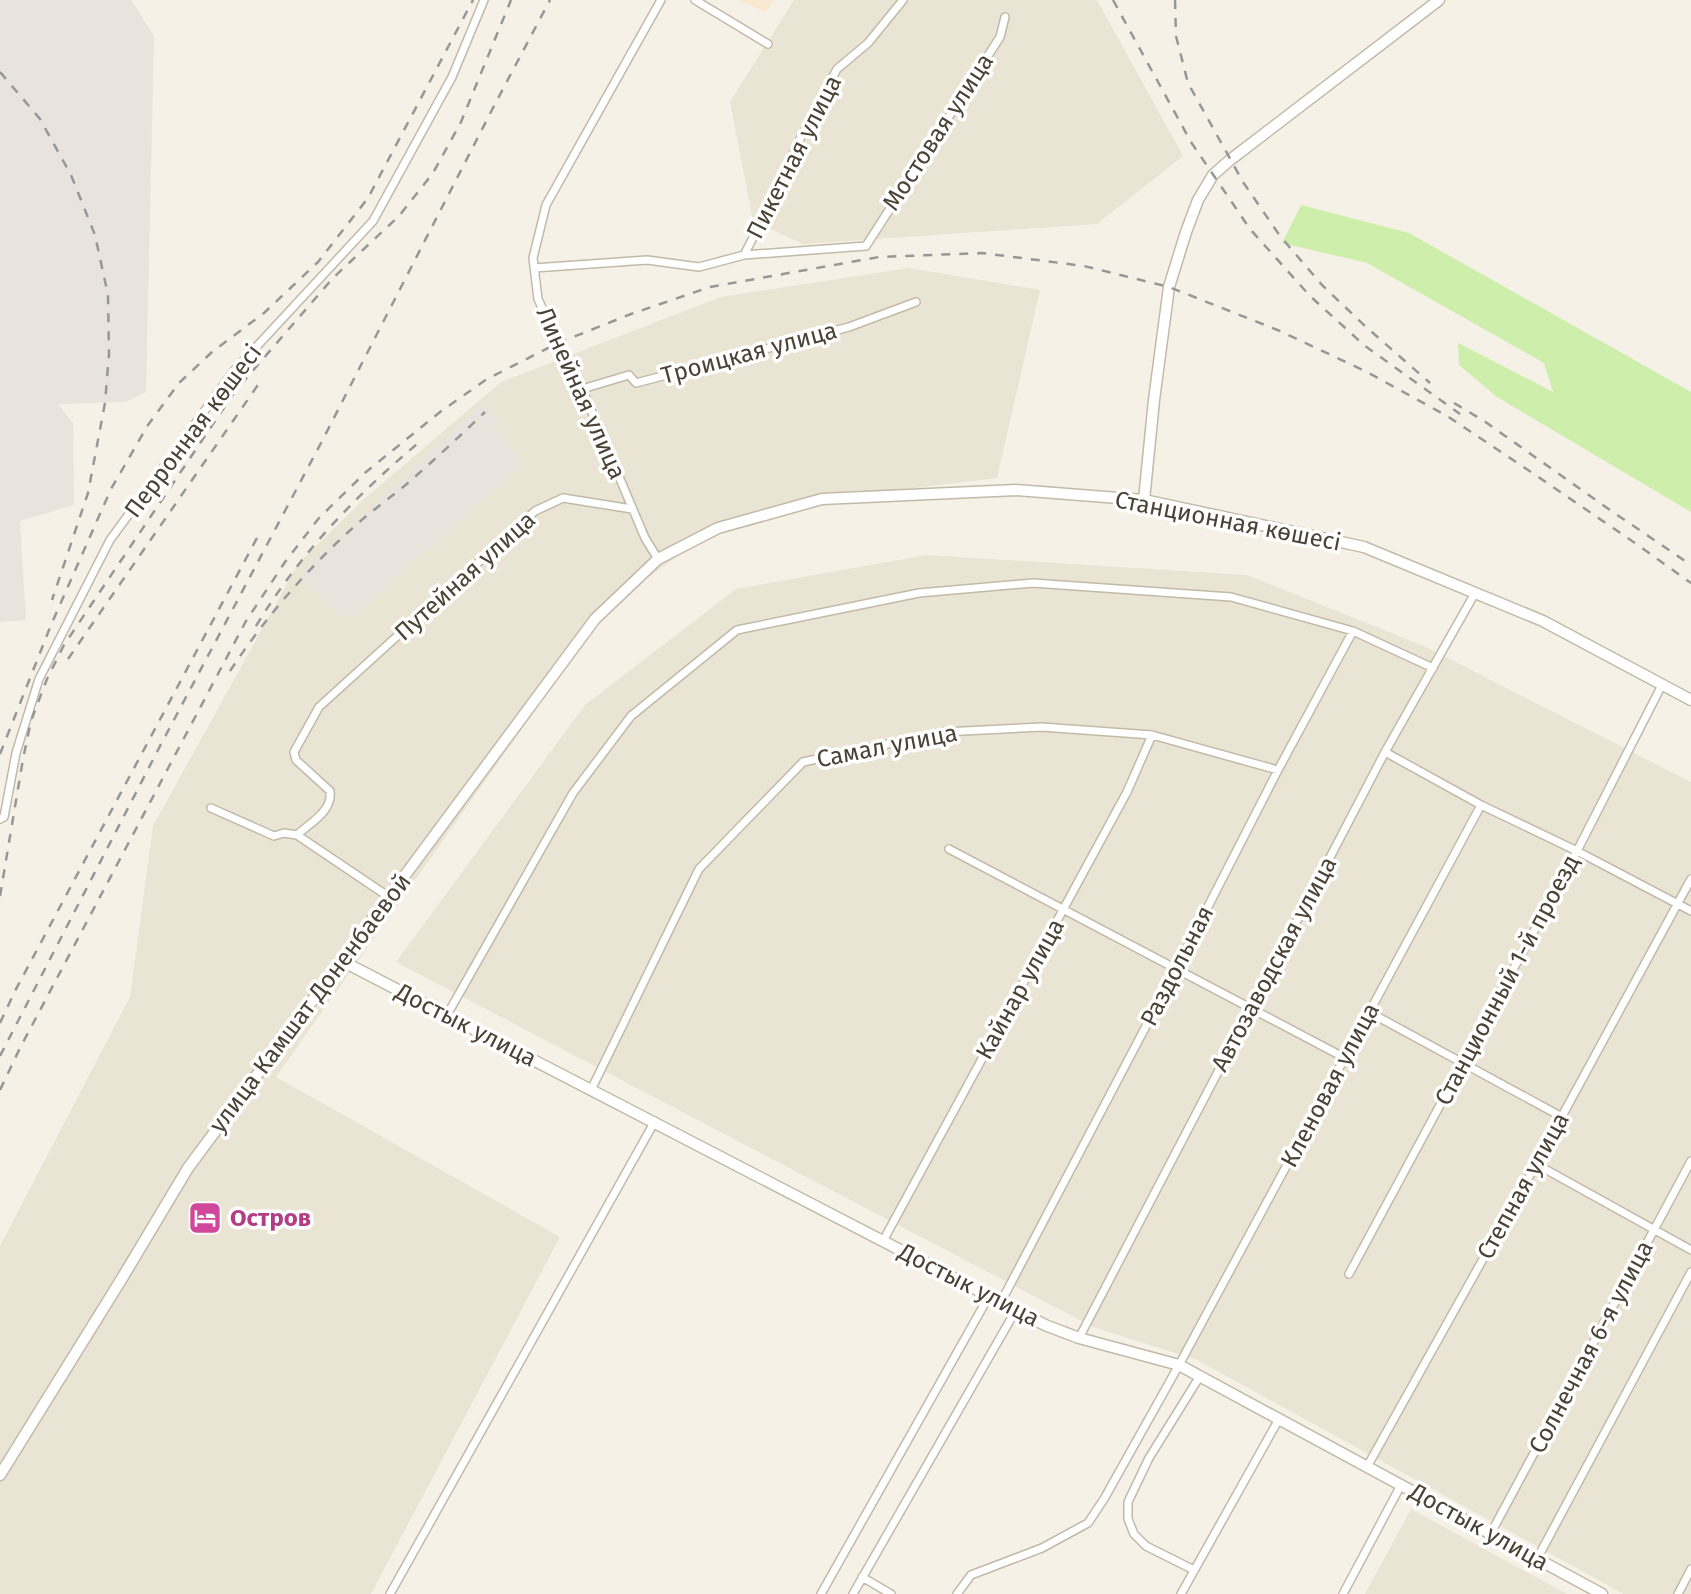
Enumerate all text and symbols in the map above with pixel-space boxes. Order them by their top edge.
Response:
street label: Мостовая улица [877,48,999,216]
street label: Пикетная улица [741,71,847,243]
street label: Линейная улица [530,302,632,484]
street label: Троицкая улица [658,316,840,390]
street label: Перронная көшесі [119,339,267,523]
street label: Станционная көшесі [1113,485,1343,557]
street label: Путейная улица [389,506,541,646]
street label: Самал улица [814,719,960,773]
street label: Станционный 1-й проезд [1429,850,1585,1110]
street label: Автозаводская улица [1206,852,1342,1076]
street label: улица Камшат Доненбаевой [203,868,417,1138]
street label: Раздольная [1135,901,1219,1031]
street label: Кайнар улица [970,914,1070,1064]
street label: Достык улица [390,977,541,1072]
street label: Кленовая улица [1275,998,1385,1172]
street label: Степная улица [1471,1108,1575,1264]
hotel icon: Остров [186,1199,224,1237]
place label: Остров [230,1204,311,1232]
street label: Солнечная 6-я улица [1523,1236,1659,1458]
street label: Достык улица [893,1237,1044,1332]
street label: Достык улица [1404,1477,1553,1577]

